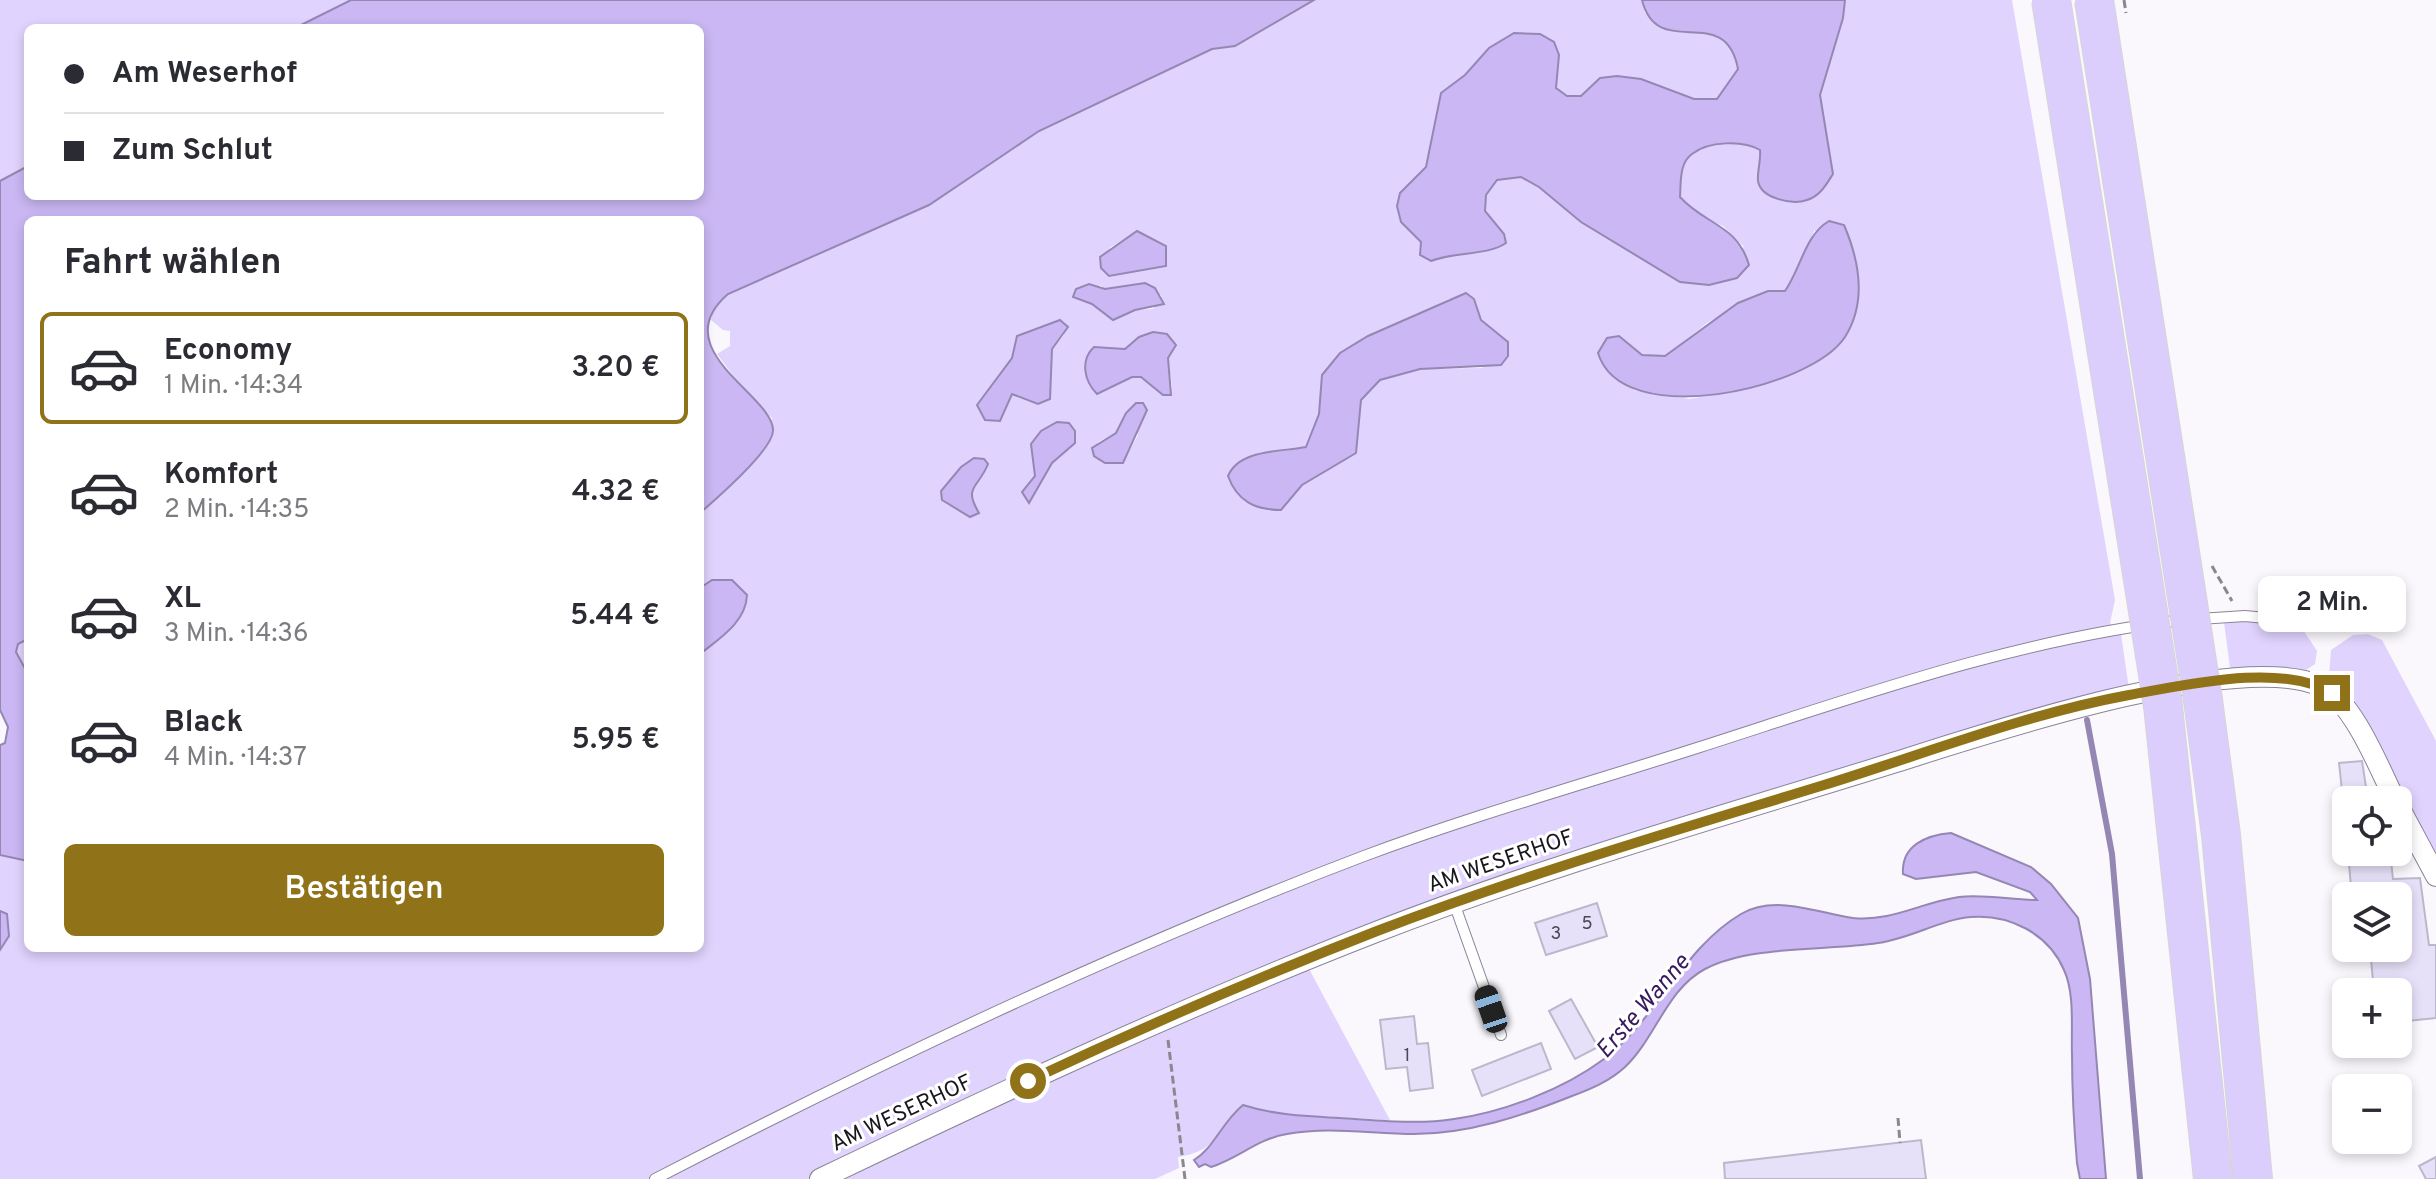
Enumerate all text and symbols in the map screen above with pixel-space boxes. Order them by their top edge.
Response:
text: Am Weserhof [112,56,297,93]
text: Zum Schlut [112,133,273,170]
text: Fahrt wählen [64,241,282,287]
icon: car [68,332,140,404]
text: Economy [164,333,292,370]
text: 3.20 € [571,350,660,387]
text: 1 Min. · 14:34 [164,370,303,403]
icon: car [68,456,140,528]
text: Komfort [164,457,278,494]
text: 4.32 € [572,474,660,511]
text: 2 Min. · 14:35 [164,494,309,527]
callout: 2 Min. [2258,577,2406,633]
icon: car [68,580,140,652]
text: XL [164,581,201,618]
text: 2 Min. [2296,587,2368,620]
text: 5.44 € [570,598,660,635]
text: 3 Min. · 14:36 [164,618,309,651]
route end [2314,675,2350,711]
icon: car [68,704,140,776]
text: Black [164,705,243,742]
text: 5.95 € [572,722,660,759]
text: 4 Min. · 14:37 [164,742,307,775]
map controls [2332,786,2412,1154]
button: locate [2332,786,2412,866]
street label: AM WESERHOF [1424,824,1578,900]
button: Bestätigen [64,844,664,936]
button: layers [2332,882,2412,962]
house number: 5 [1581,913,1593,936]
house number: 3 [1551,923,1561,946]
water label: Erste Wanne [1590,948,1698,1065]
button: + [2332,978,2412,1058]
car [1472,982,1510,1036]
house number: 1 [1404,1045,1410,1068]
route start [1010,1063,1046,1099]
street label: AM WESERHOF [827,1070,977,1158]
button: − [2332,1074,2412,1154]

